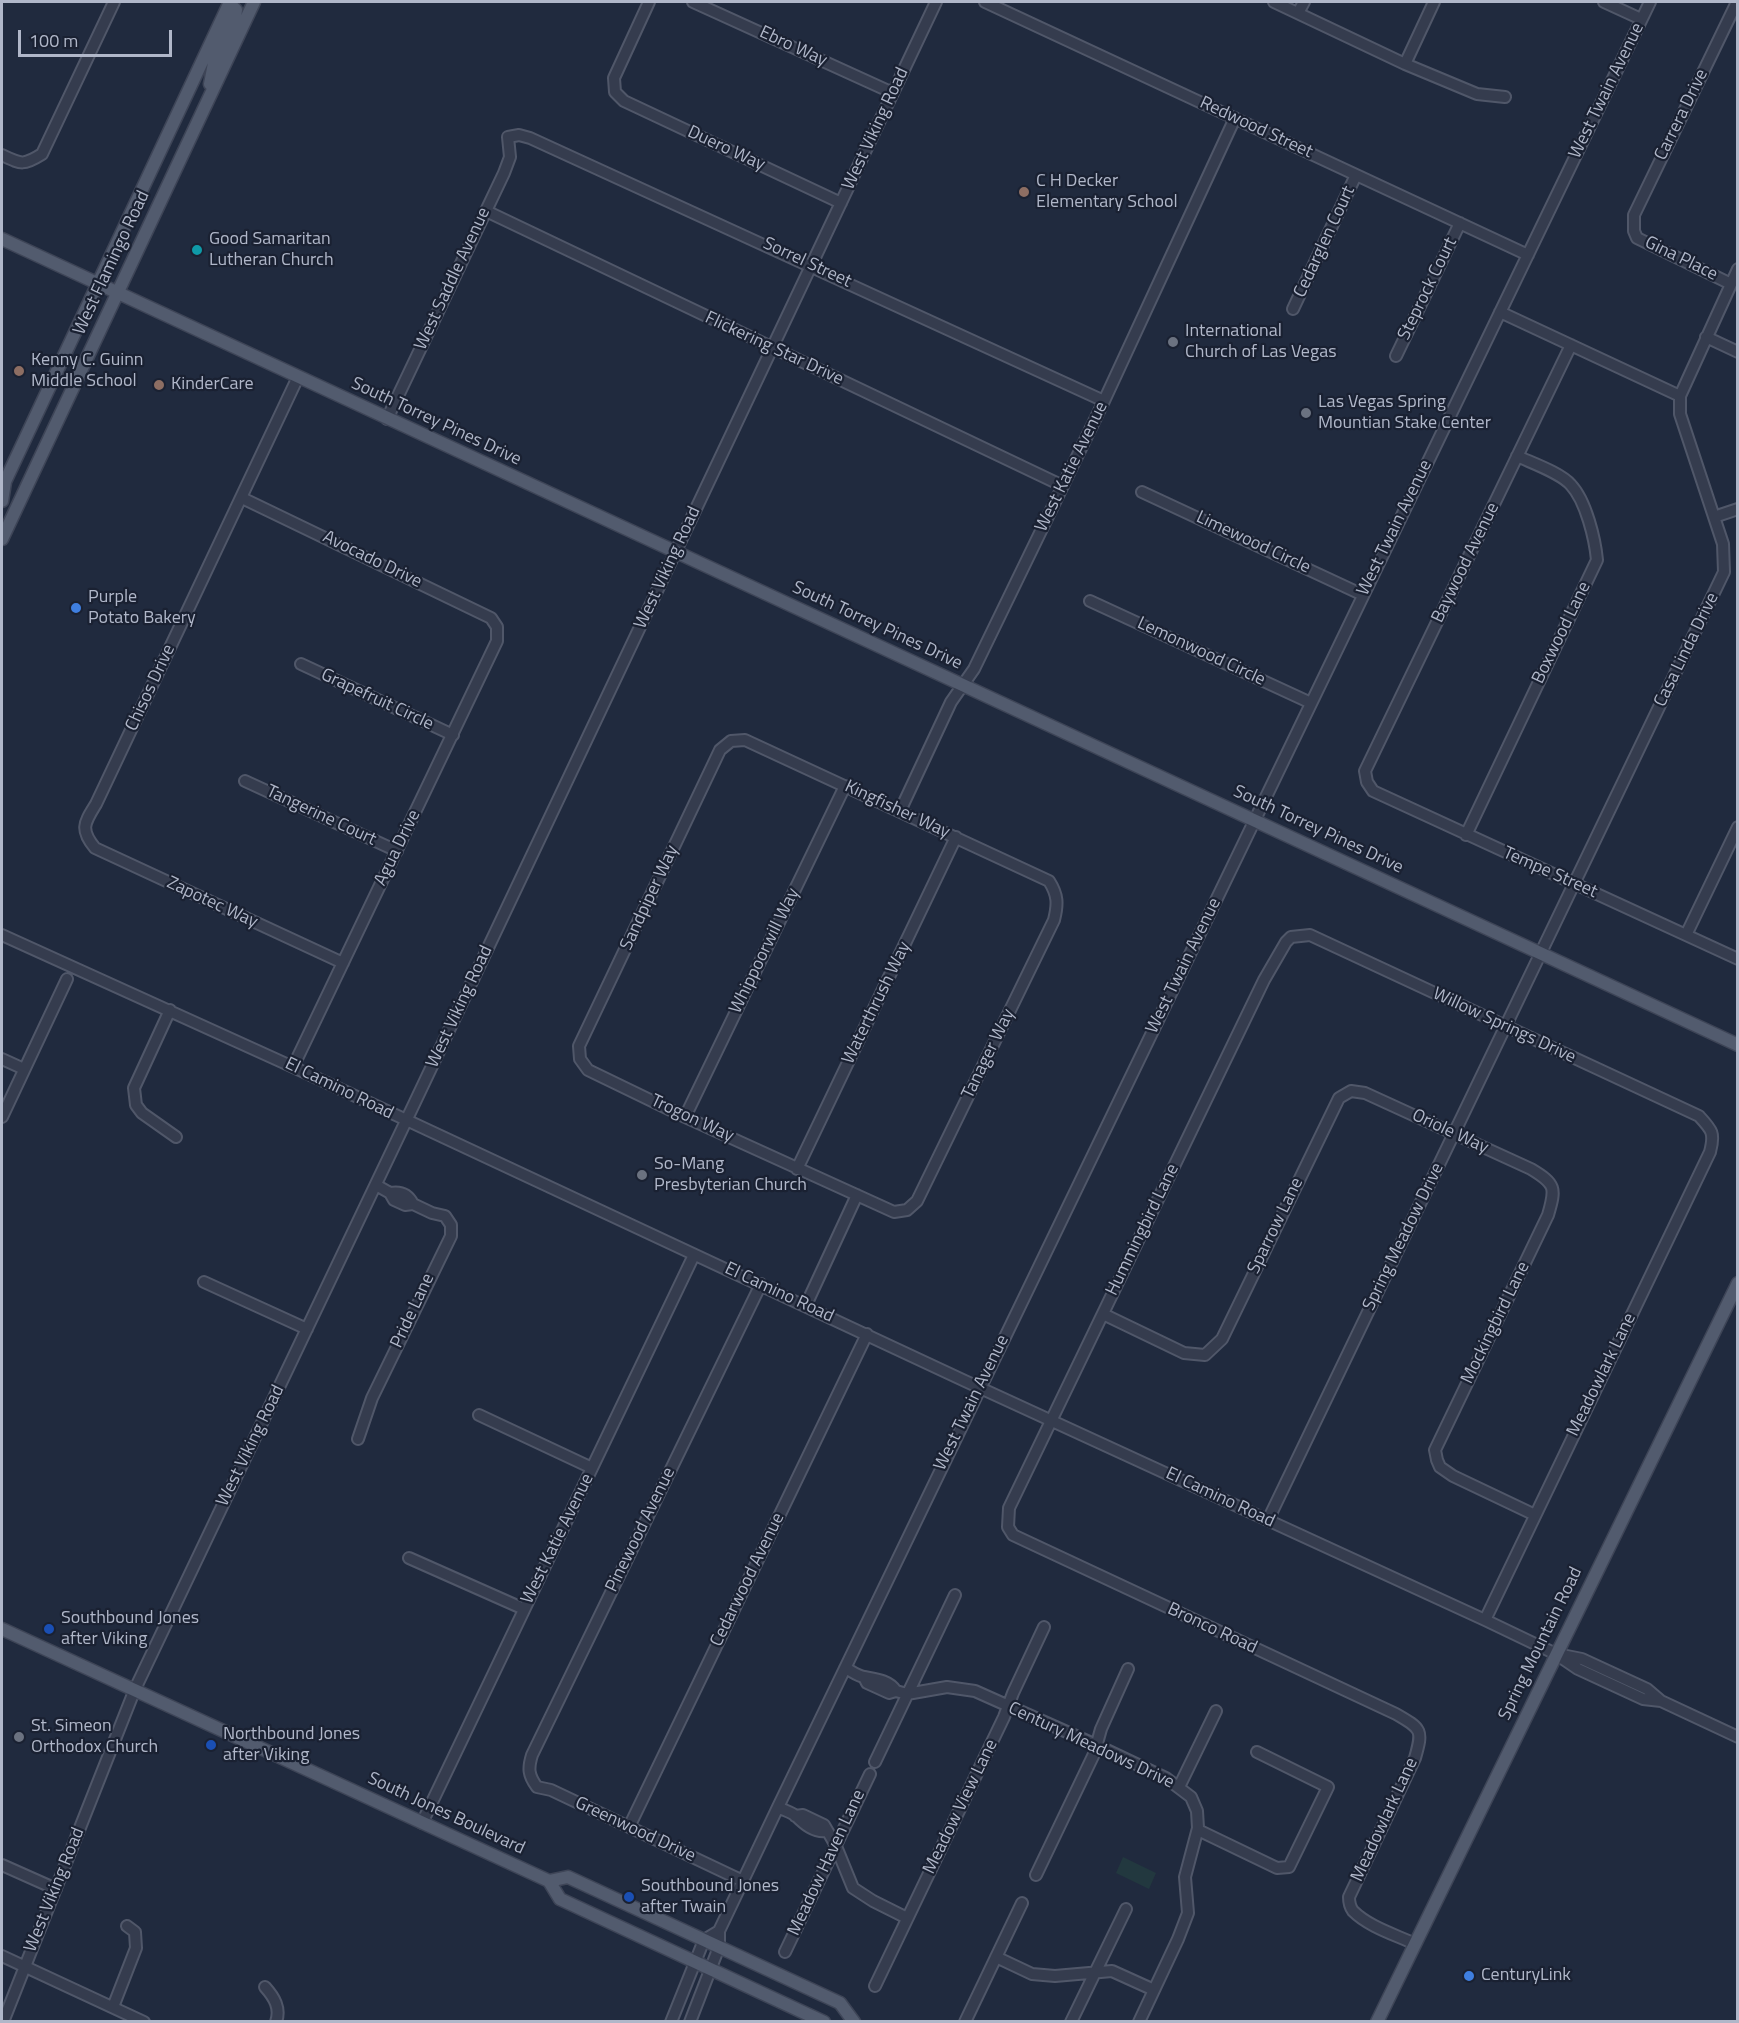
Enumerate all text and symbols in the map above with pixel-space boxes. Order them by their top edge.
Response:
scale bar [21,18,176,56]
street label: West Twain Avenue [1565,20,1649,162]
street label: Ebro Way [756,22,830,72]
text: 100 m [29,27,78,54]
street label: West Viking Road [838,65,914,193]
street label: Carrera Drive [1651,66,1713,164]
street label: Redwood Street [1196,92,1316,164]
street label: Duero Way [684,122,768,176]
place label: C H Decker Elementary School [1036,171,1178,213]
street label: Cedarglen Court [1290,183,1360,301]
marker: C H Decker Elementary School [1017,185,1031,199]
street label: West Flamingo Road [69,188,155,338]
street label: West Saddle Avenue [411,204,495,354]
place label: Good Samaritan Lutheran Church [209,229,334,272]
street label: Gina Place [1641,232,1721,286]
street label: Sorrel Street [759,233,855,293]
street label: Steprock Court [1394,234,1462,344]
marker: Good Samaritan Lutheran Church [190,243,204,257]
street label: Flickering Star Drive [701,307,847,391]
place label: International Church of Las Vegas [1185,321,1337,364]
marker: International Church of Las Vegas [1166,335,1180,349]
place label: Kenny C. Guinn Middle School [31,350,143,392]
marker: Kenny C. Guinn Middle School [12,364,26,378]
street label: South Torrey Pines Drive [348,373,524,471]
place label: KinderCare [171,374,254,396]
marker: KinderCare [152,378,166,392]
place label: Las Vegas Spring Mountian Stake Center [1318,392,1491,434]
street label: West Katie Avenue [1031,398,1113,536]
marker: Las Vegas Spring Mountian Stake Center [1299,406,1313,420]
street label: West Twain Avenue [1353,457,1437,599]
street label: Baywood Avenue [1428,499,1504,627]
street label: West Viking Road [630,504,706,632]
street label: Limewood Circle [1192,507,1314,579]
street label: Avocado Drive [319,527,425,593]
street label: South Torrey Pines Drive [789,577,965,675]
street label: Boxwood Lane [1528,578,1596,688]
place label: Purple Potato Bakery [88,587,196,630]
street label: Casa Linda Drive [1650,589,1724,711]
marker: Purple Potato Bakery [69,601,83,615]
street label: Lemonwood Circle [1134,613,1268,691]
street label: Chisos Drive [122,641,180,735]
street label: Grapefruit Circle [317,664,437,736]
street label: Kingfisher Way [841,776,953,844]
street label: Tangerine Court [263,781,379,851]
street label: South Torrey Pines Drive [1230,781,1406,879]
street label: Agua Drive [370,807,426,889]
street label: Sandpiper Way [616,842,684,954]
street label: Tempe Street [1500,843,1600,903]
street label: Zapotec Way [163,872,261,934]
street label: Whippoorwill Way [725,885,805,1017]
street label: West Twain Avenue [1142,895,1226,1037]
street label: Waterthrush Way [838,938,916,1068]
street label: West Viking Road [422,943,498,1071]
street label: Willow Springs Drive [1429,983,1579,1069]
street label: Tanager Way [958,1005,1020,1103]
street label: El Camino Road [281,1053,397,1125]
street label: Trogon Way [647,1090,737,1148]
street label: Oriole Way [1408,1105,1492,1159]
place label: So-Mang Presbyterian Church [654,1154,807,1196]
street label: Spring Meadow Drive [1359,1160,1449,1314]
street label: Hummingbird Lane [1102,1161,1184,1299]
marker: So-Mang Presbyterian Church [635,1168,649,1182]
street label: Sparrow Lane [1243,1175,1309,1277]
street label: El Camino Road [721,1258,837,1328]
street label: Mockingbird Lane [1457,1258,1535,1388]
street label: Pride Lane [386,1270,440,1352]
street label: Meadowlark Lane [1563,1310,1641,1440]
street label: West Twain Avenue [930,1332,1014,1474]
street label: West Viking Road [212,1382,290,1510]
street label: El Camino Road [1162,1463,1278,1533]
street label: Pinewood Avenue [602,1464,680,1596]
street label: West Katie Avenue [517,1470,599,1608]
street label: Cedarwood Avenue [706,1510,790,1650]
street label: Spring Mountain Road [1494,1564,1588,1724]
street label: Bronco Road [1164,1599,1260,1659]
place label: Southbound Jones after Viking [61,1608,199,1650]
marker: Southbound Jones after Viking [42,1622,56,1636]
street label: Century Meadows Drive [1005,1698,1177,1794]
place label: St. Simeon Orthodox Church [31,1716,158,1758]
place label: Northbound Jones after Viking [223,1724,360,1766]
marker: St. Simeon Orthodox Church [12,1730,26,1744]
street label: Meadow View Lane [919,1736,1003,1878]
marker: Northbound Jones after Viking [204,1738,218,1752]
street label: Meadowlark Lane [1347,1755,1423,1885]
street label: South Jones Boulevard [364,1768,528,1860]
street label: Meadow Haven Lane [784,1787,870,1939]
street label: Greenwood Drive [571,1793,699,1867]
street label: West Viking Road [20,1825,90,1955]
place label: Southbound Jones after Twain [641,1876,779,1918]
marker: Southbound Jones after Twain [622,1890,636,1904]
place label: CenturyLink [1481,1965,1571,1987]
marker: CenturyLink [1462,1969,1476,1983]

